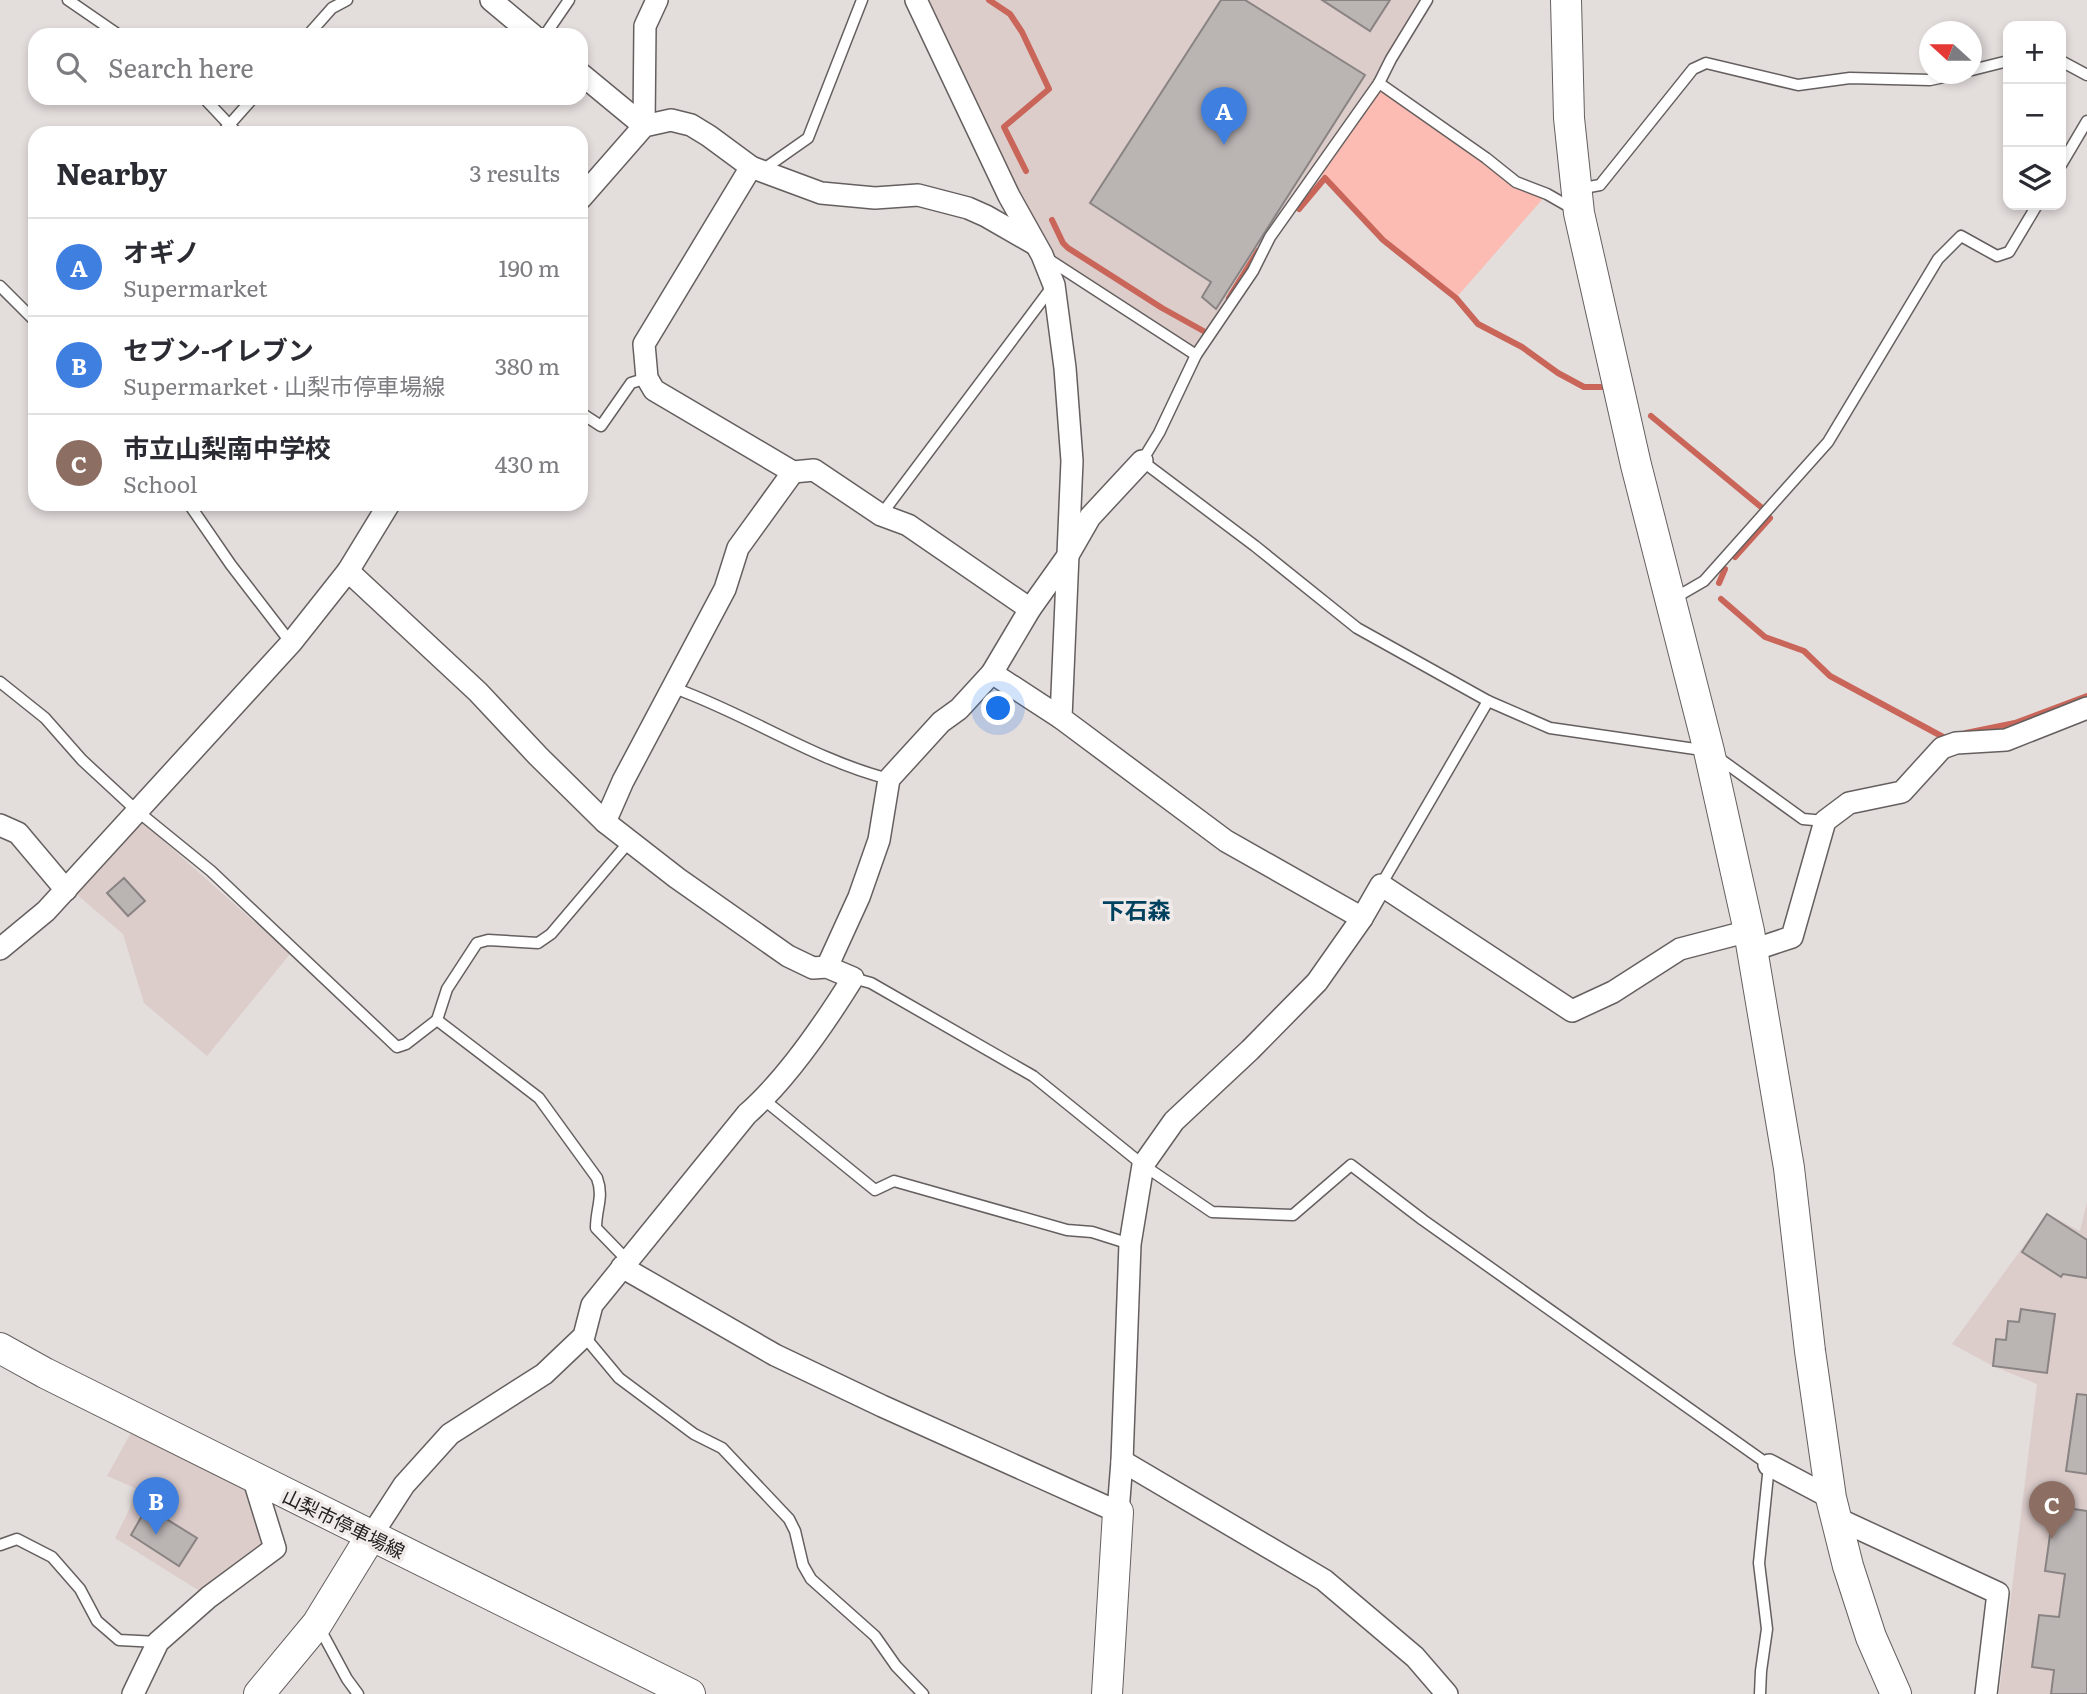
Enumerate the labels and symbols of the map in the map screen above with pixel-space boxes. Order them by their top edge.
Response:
north arrow [1919,21,1982,84]
pin: A [1201,87,1247,145]
your location [981,691,1015,725]
district label: 下石森 [1102,892,1171,926]
pin: B [133,1477,179,1535]
street label: 山梨市停車場線 [278,1481,410,1565]
pin: C [2029,1481,2075,1539]

